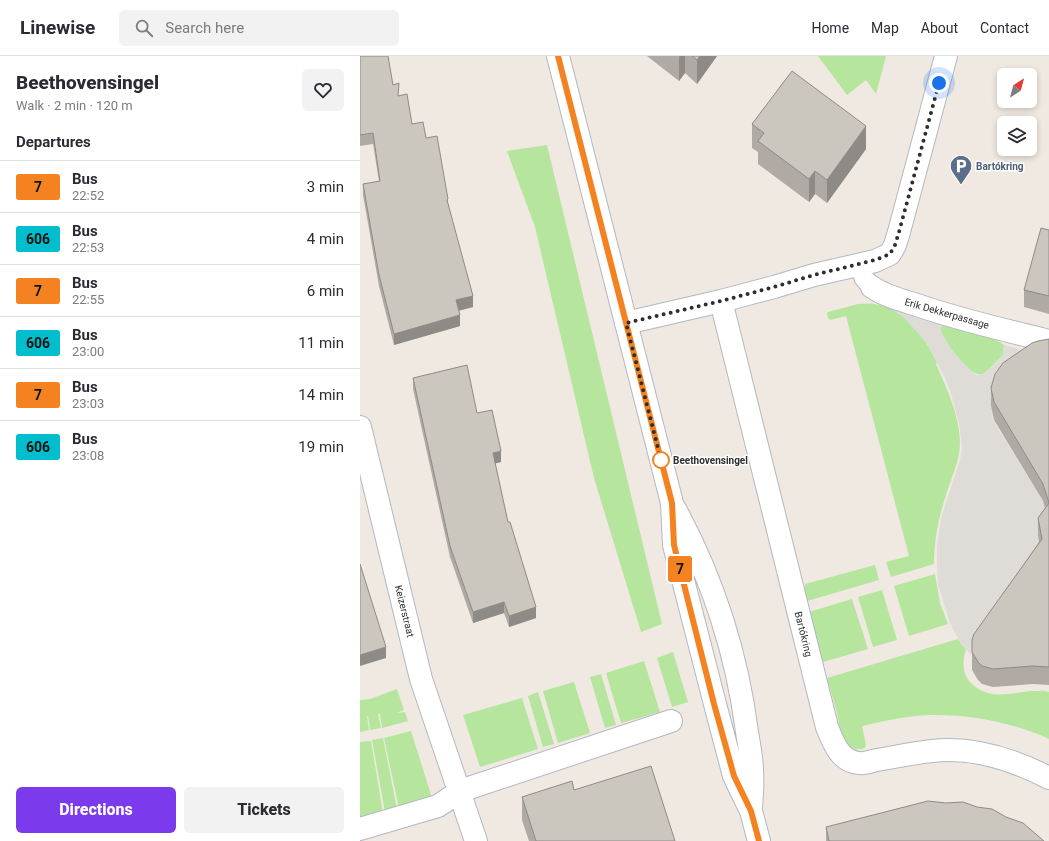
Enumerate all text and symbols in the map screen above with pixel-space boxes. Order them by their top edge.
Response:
search box [119,10,399,46]
text: Linewise [20,16,95,39]
icon: search [133,17,155,39]
text: Search here [165,19,244,37]
text: Home [811,20,849,36]
text: Map [871,20,899,36]
text: About [921,20,958,36]
text: Contact [980,20,1029,36]
north arrow [997,68,1037,108]
map controls [997,68,1037,156]
button: heart [302,69,344,111]
text: Beethovensingel [16,71,159,94]
your location [929,73,949,93]
text: Walk · 2 min · 120 m [16,98,133,113]
button: layers [997,116,1037,156]
text: Departures [16,133,91,151]
parking icon: Bartókring [948,153,974,186]
place label: Bartókring [976,161,1024,172]
text: Bus [72,170,98,188]
text: 3 min [307,178,344,196]
text: 7 [34,179,42,195]
text: 22:52 [72,188,104,203]
text: Bus [72,222,98,240]
text: 4 min [307,230,344,248]
text: 606 [26,231,50,247]
text: 22:53 [72,240,104,255]
text: Bus [72,274,98,292]
text: 6 min [307,282,344,300]
text: 7 [34,283,42,299]
text: 22:55 [72,292,104,307]
street label: Erik Dekkerpassage [903,296,990,331]
text: Bus [72,326,98,344]
text: 11 min [298,334,344,352]
text: 606 [26,335,50,351]
text: 23:00 [72,344,104,359]
text: Bus [72,378,98,396]
text: 14 min [298,386,344,404]
text: 7 [34,387,42,403]
text: 23:03 [72,396,104,411]
text: Bus [72,430,98,448]
text: 19 min [298,438,344,456]
text: 606 [26,439,50,455]
text: 23:08 [72,448,104,463]
marker: Beethovensingel [652,451,670,469]
place label: Beethovensingel [673,455,748,466]
line badge: 7 [667,556,693,582]
text: 7 [676,561,684,577]
street label: Keizerstraat [393,584,416,638]
street label: Bartókring [793,610,814,658]
button: Directions [16,787,176,833]
button: Tickets [184,787,344,833]

